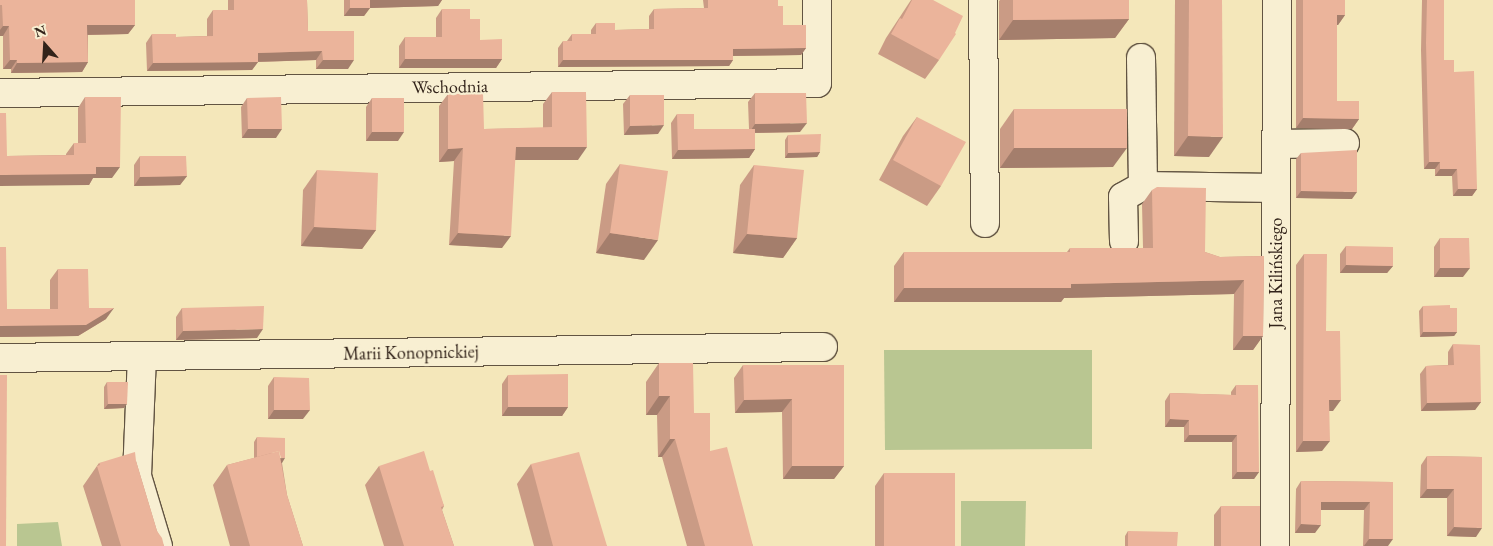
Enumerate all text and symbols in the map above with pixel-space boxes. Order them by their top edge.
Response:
north arrow [20,20,70,70]
text: N [32,20,48,41]
street label: Wschodnia [412,76,488,98]
street label: Jana Kilińskiego [1265,218,1287,328]
street label: Marii Konopnickiej [343,341,479,365]

